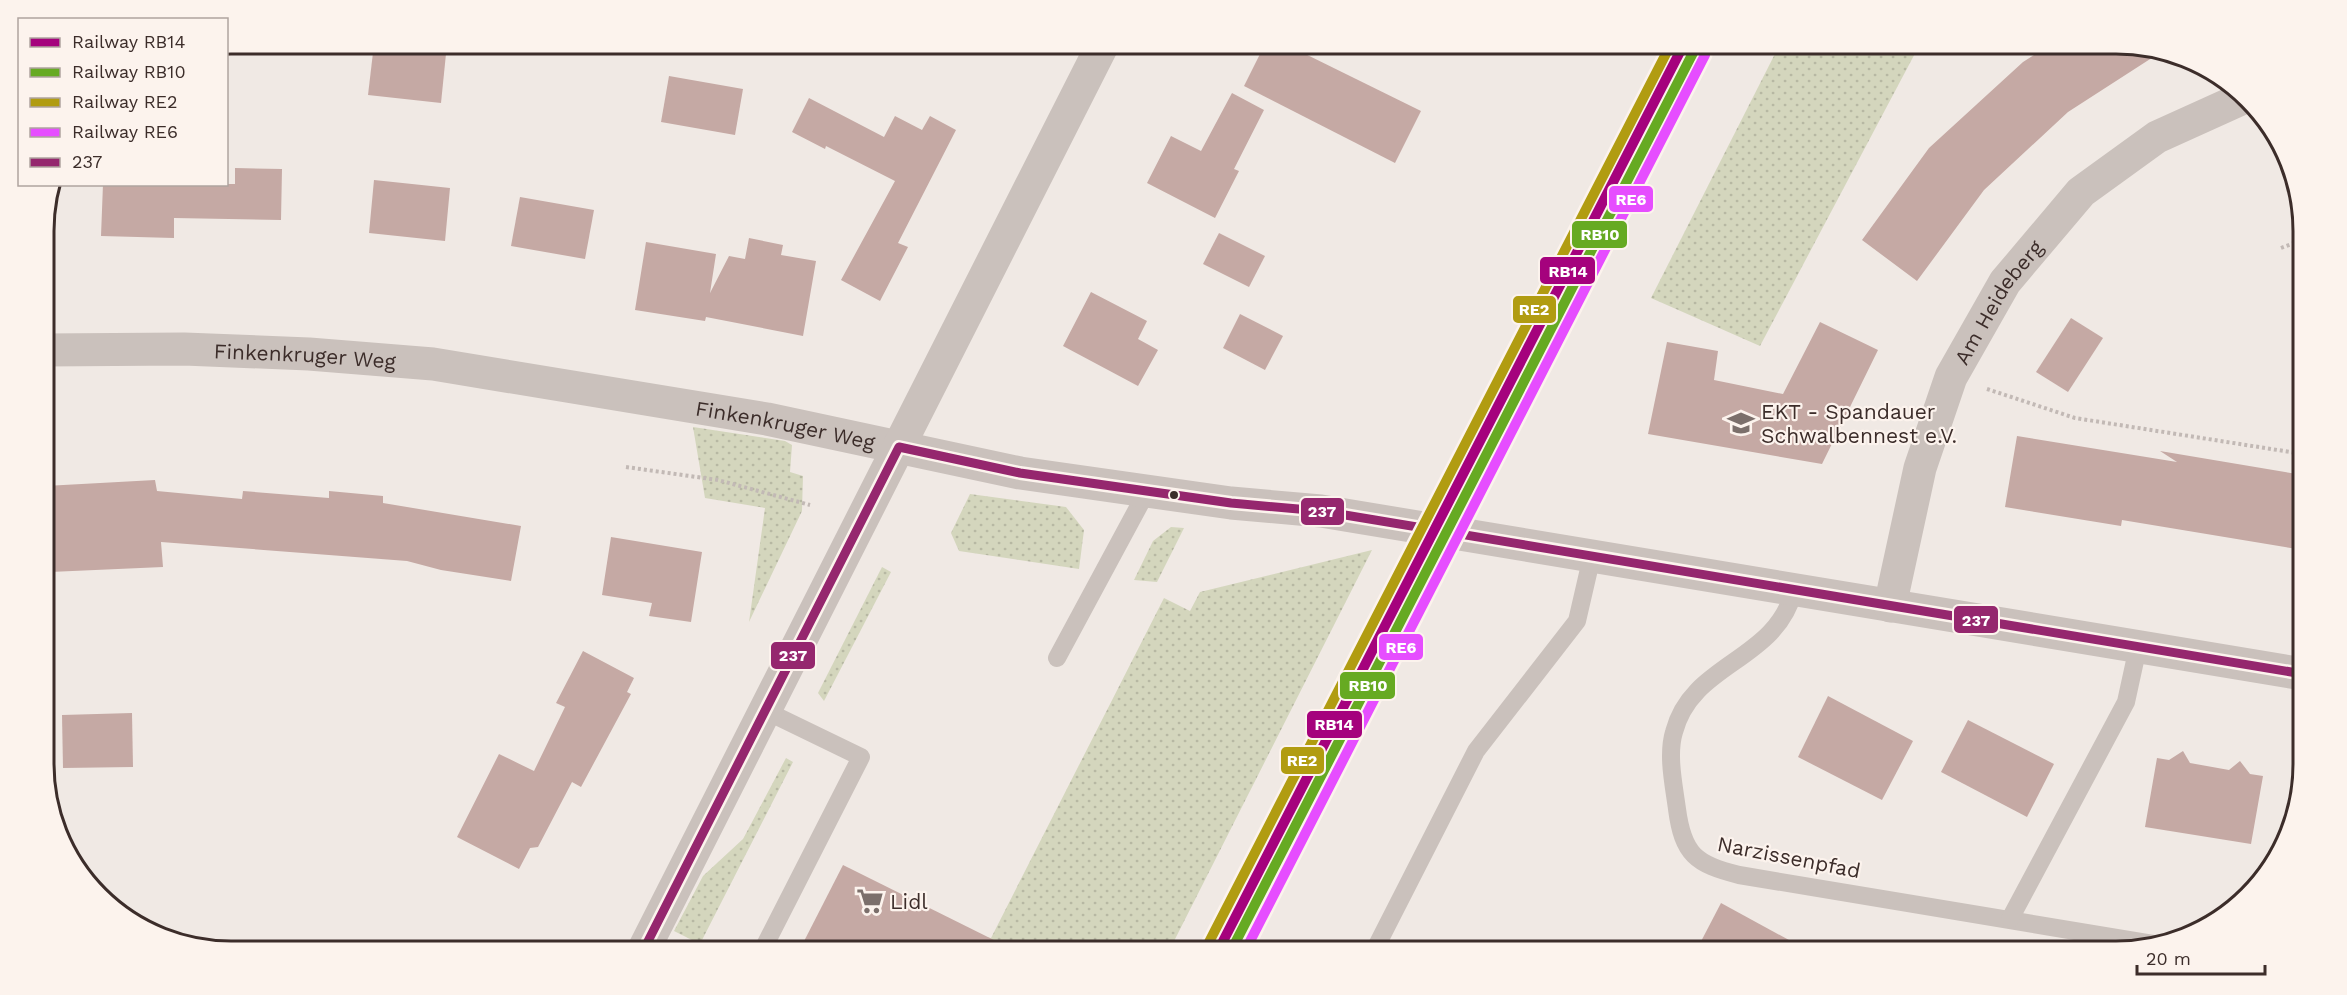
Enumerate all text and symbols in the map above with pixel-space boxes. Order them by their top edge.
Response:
legend [18,18,228,186]
text: Railway RB14 [72,31,185,52]
text: Railway RB10 [72,61,186,82]
text: Railway RE2 [72,91,178,112]
text: Railway RE6 [72,121,178,142]
text: 237 [72,151,102,172]
line badge: RE6 [1608,185,1654,213]
text: RE6 [1616,190,1647,209]
line badge: RB10 [1571,220,1628,249]
text: RB10 [1580,225,1620,244]
street label: Am Heideberg [1948,234,2048,369]
line badge: RB14 [1539,256,1596,285]
text: RB14 [1548,262,1588,281]
line badge: RE2 [1512,295,1557,324]
text: RE2 [1519,300,1549,319]
street label: Finkenkruger Weg [213,338,398,374]
street label: Finkenkruger Weg [694,395,878,454]
place label: EKT - Spandauer Schwalbennest e.V. [1761,399,1957,448]
school or university icon: EKT - Spandauer Schwalbennest e.V. [1726,408,1756,438]
unlabelled marker [1168,489,1180,501]
line badge: 237 [1300,497,1345,526]
text: 237 [1308,502,1336,521]
line badge: 237 [1953,605,1999,634]
text: 237 [1962,611,1990,630]
line badge: RE6 [1378,633,1424,661]
text: RE6 [1386,638,1417,657]
line badge: 237 [770,641,816,670]
text: 237 [779,646,807,665]
line badge: RB10 [1339,671,1396,700]
text: RB10 [1348,676,1388,695]
line badge: RB14 [1306,710,1363,739]
text: RB14 [1314,715,1354,734]
line badge: RE2 [1280,746,1325,775]
text: RE2 [1287,751,1317,770]
street label: Narzissenpfad [1715,831,1863,883]
supermarket icon: Lidl [855,886,885,916]
place label: Lidl [890,889,928,914]
scale bar [2137,938,2264,976]
text: 20 m [2146,948,2191,969]

